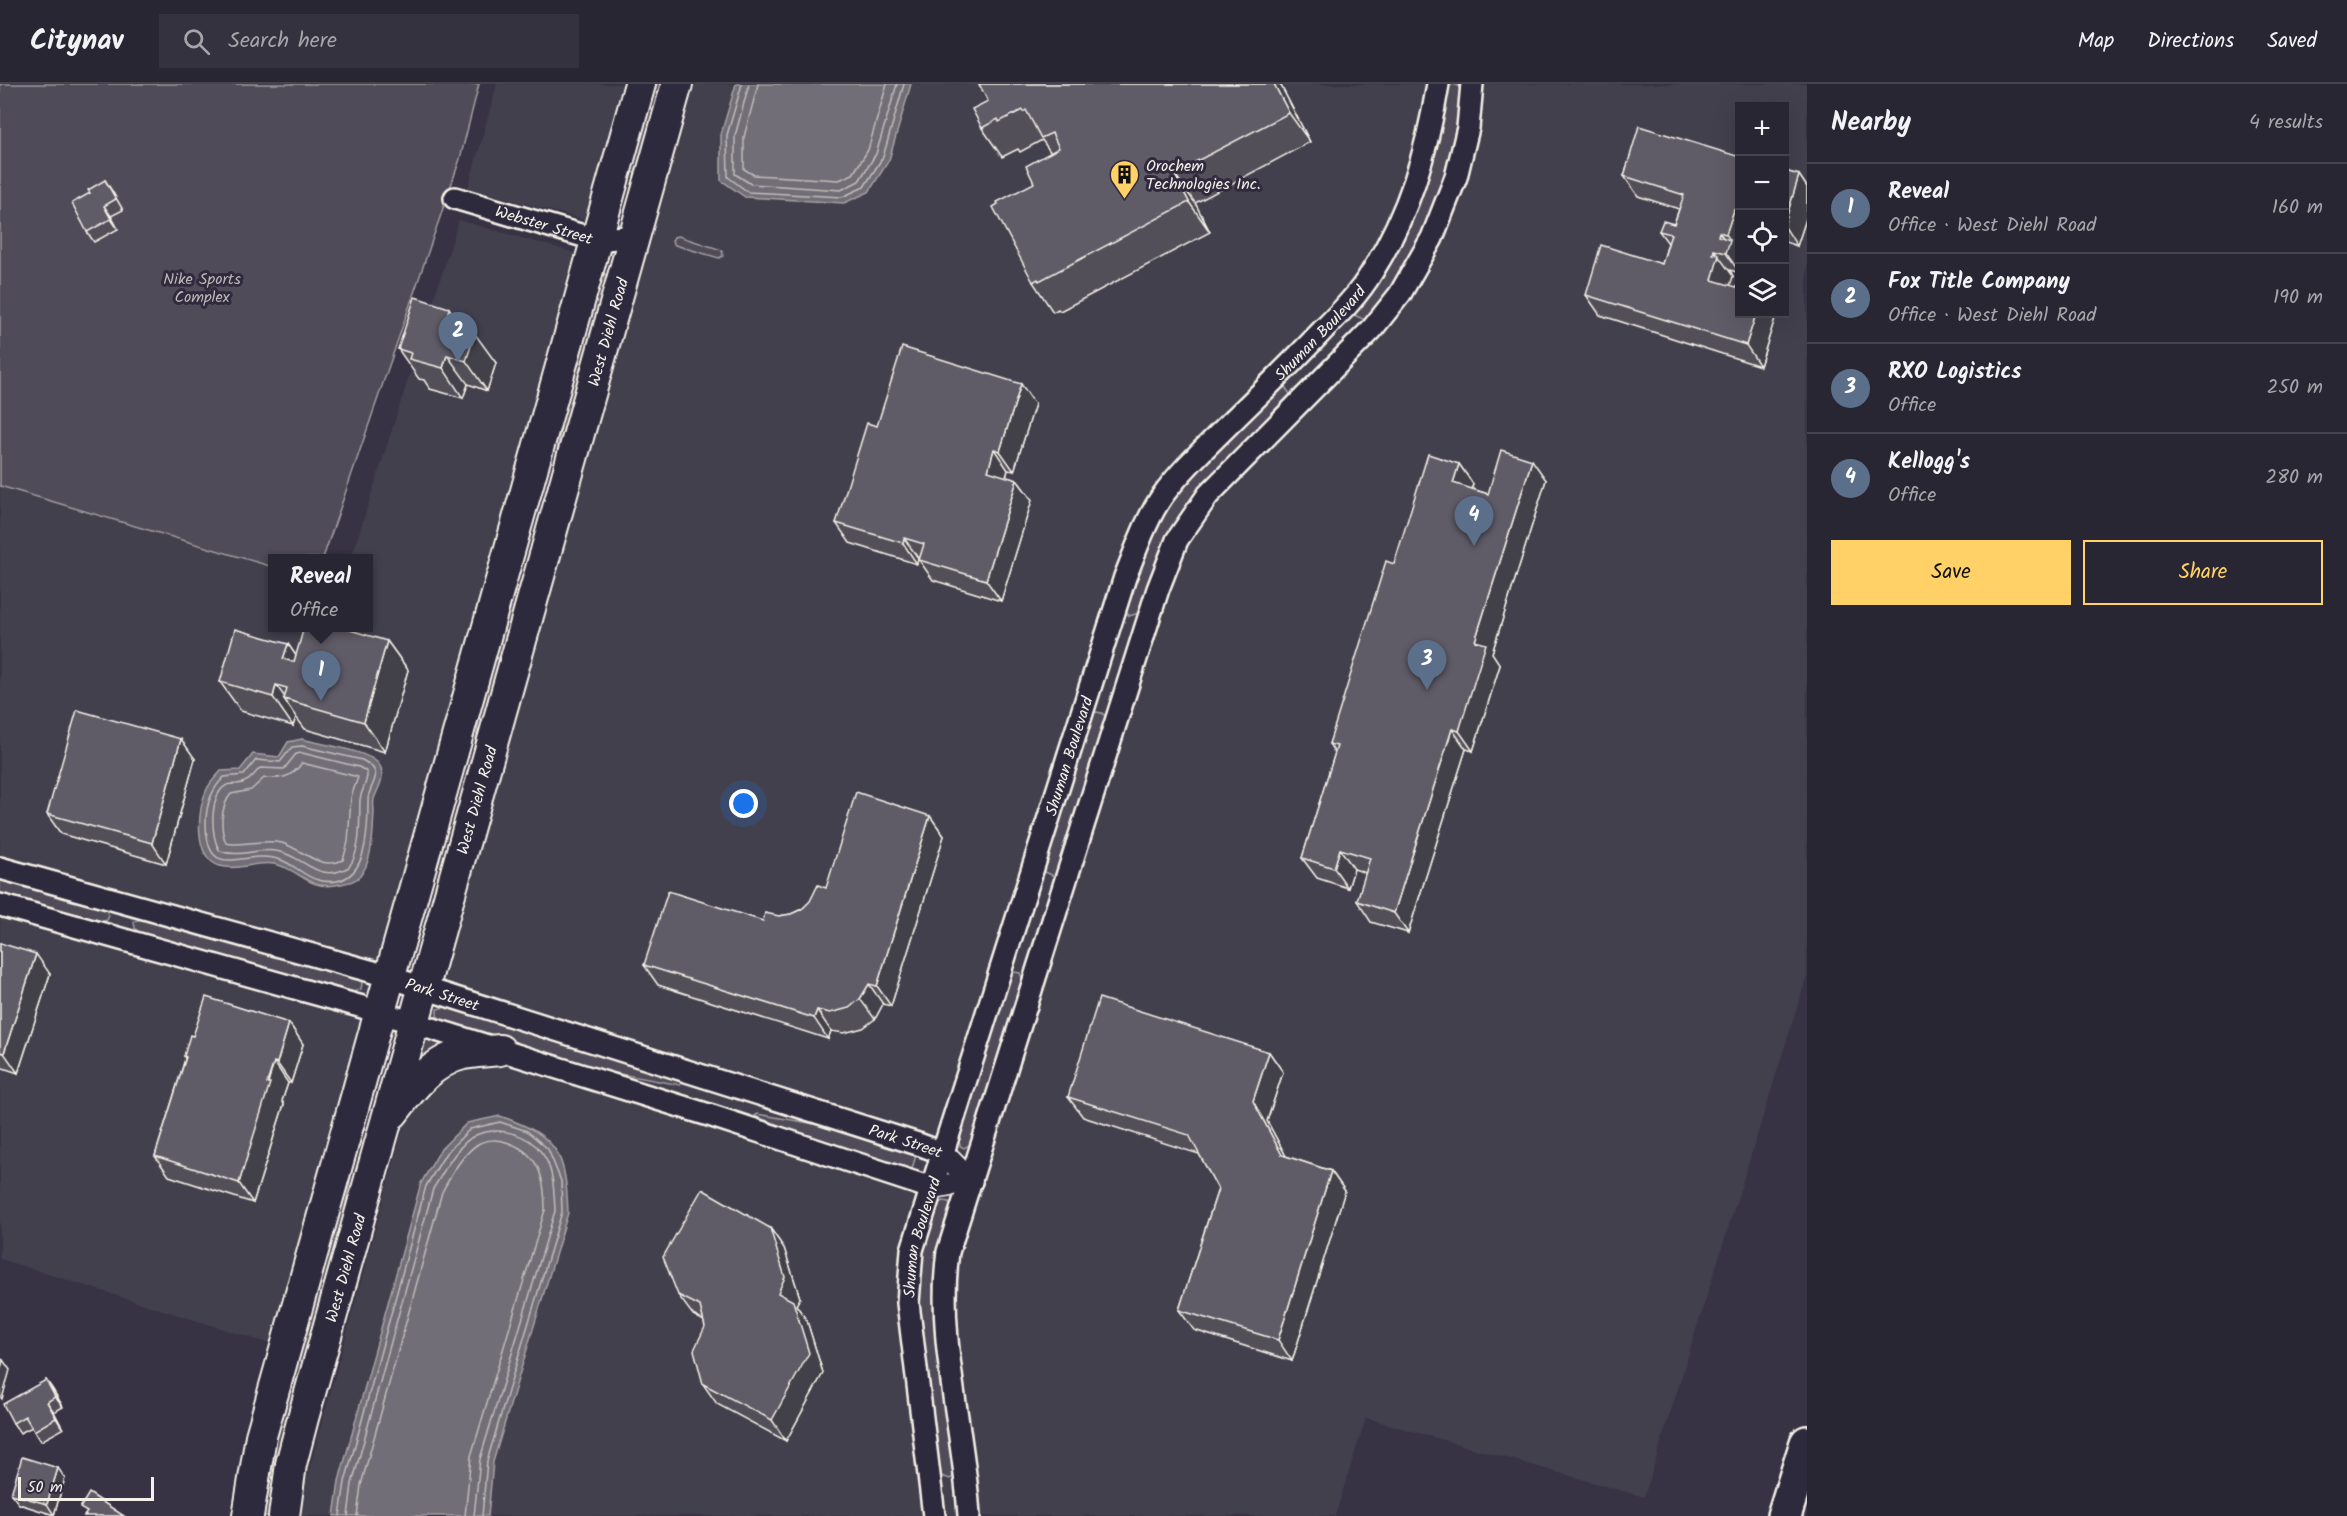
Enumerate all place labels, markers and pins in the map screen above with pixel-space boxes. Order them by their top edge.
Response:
place label: Orochem Technologies Inc. [1146,154,1261,197]
building icon: Orochem Technologies Inc. [1109,158,1141,200]
pin: 2 [438,312,478,362]
pin: 4 [1454,496,1494,546]
pin: 3 [1408,640,1446,690]
pin: 1 [302,652,340,701]

